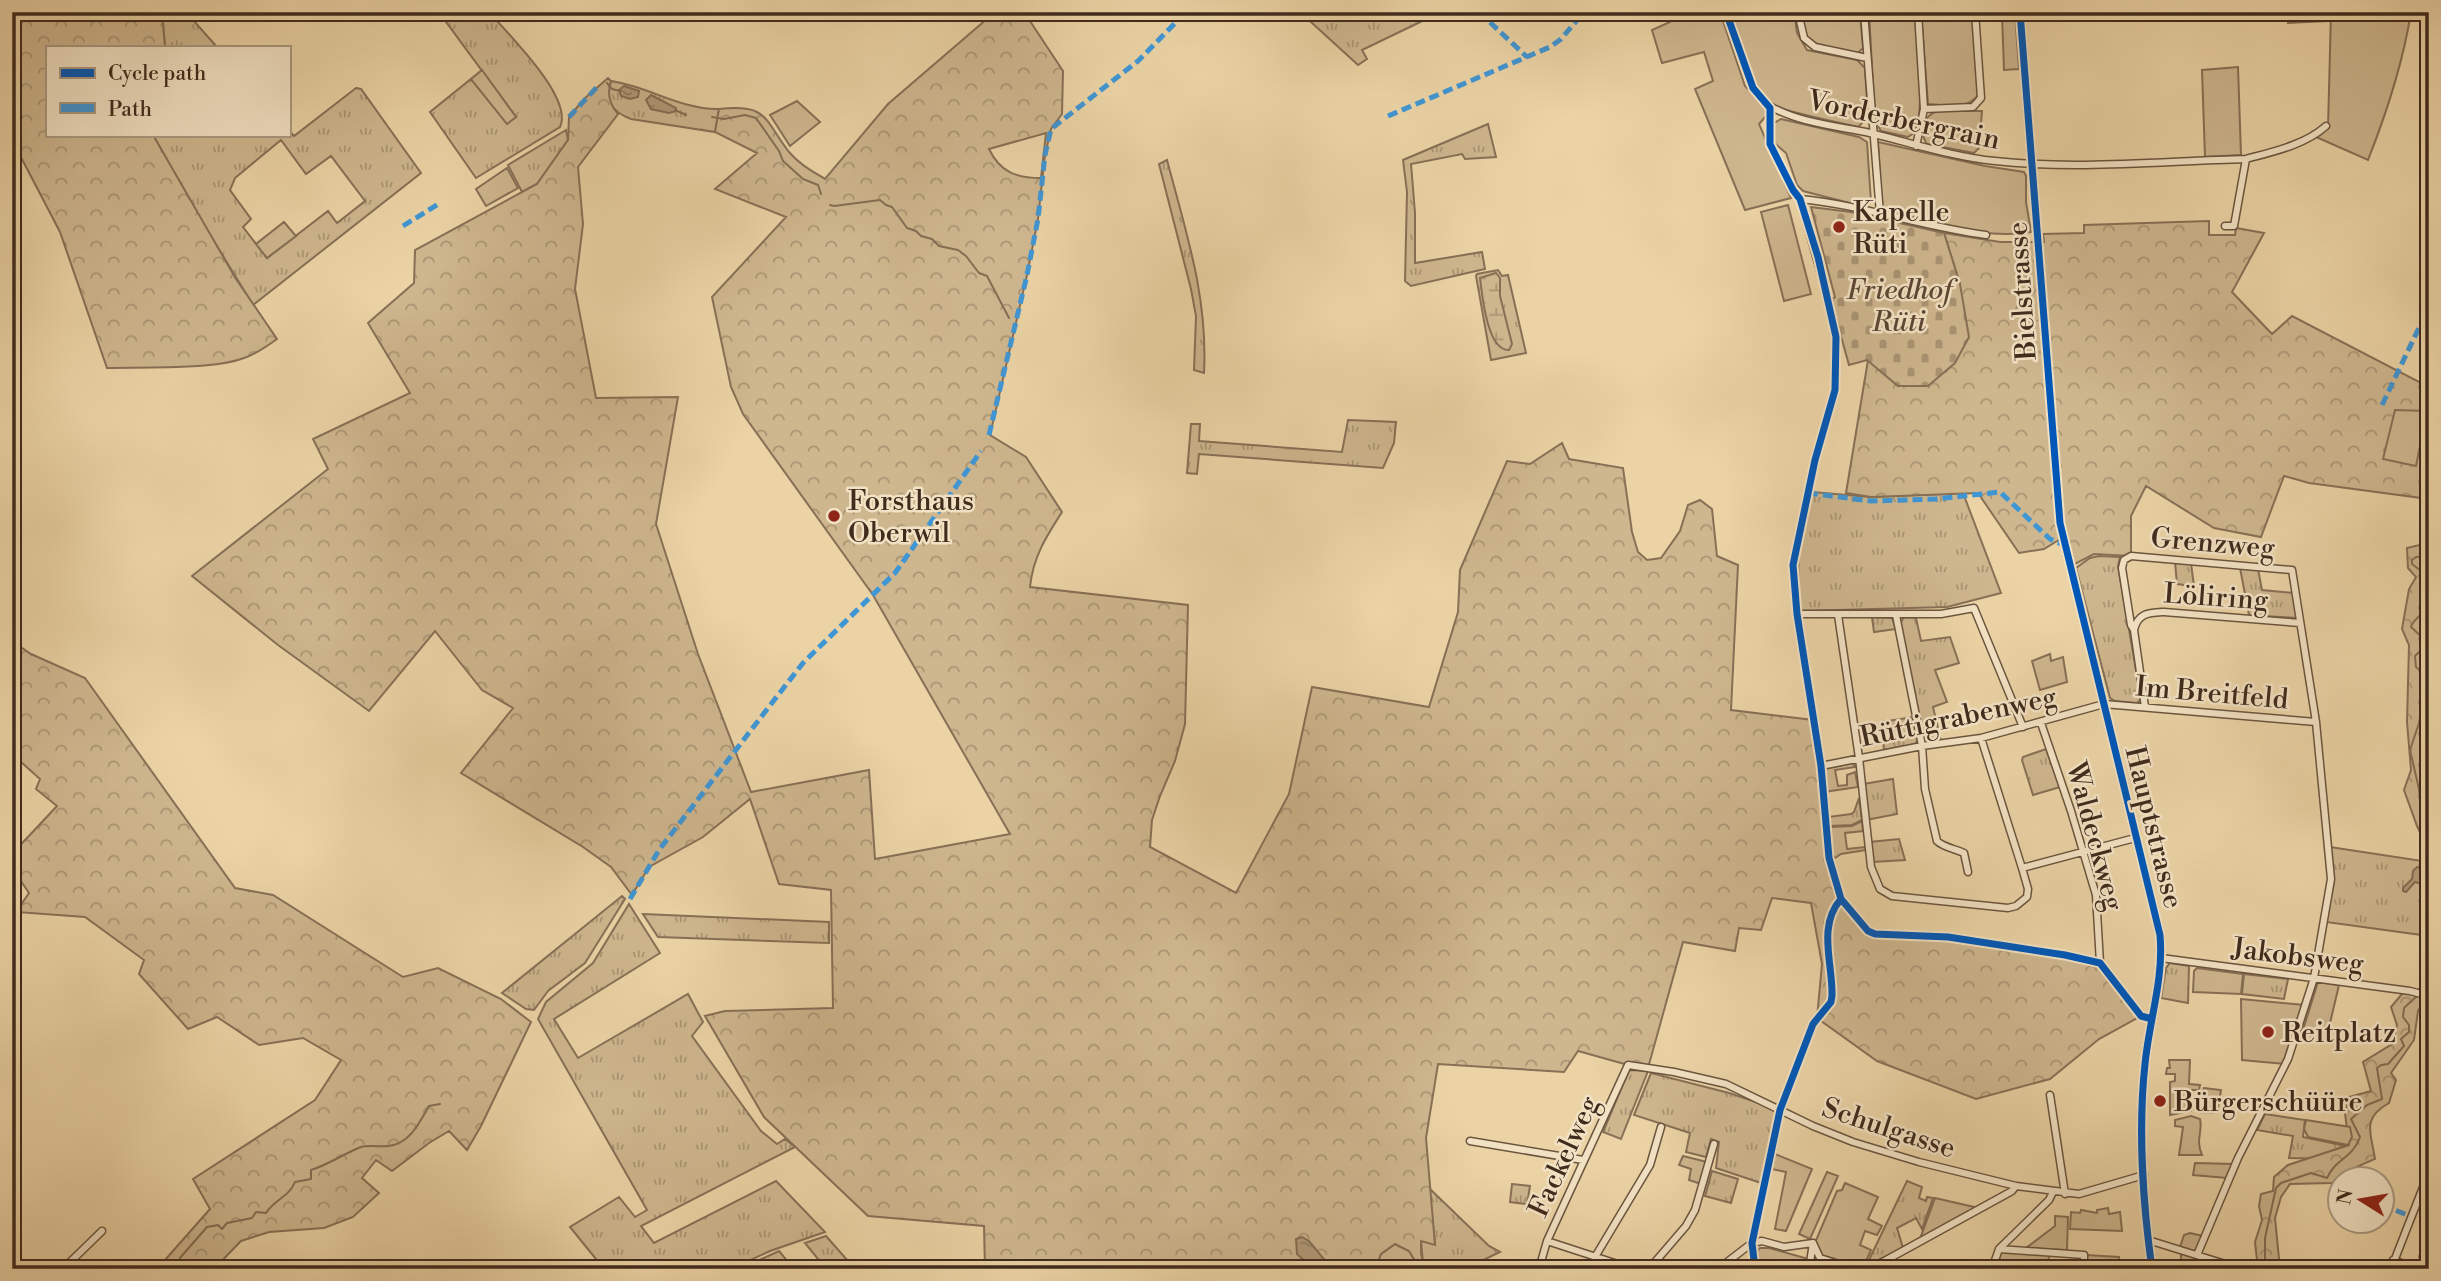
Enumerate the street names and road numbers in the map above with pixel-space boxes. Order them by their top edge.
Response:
street label: Vorderbergrain [1803,83,2004,158]
street label: Bielstrasse [2000,221,2045,362]
street label: Grenzweg [2149,521,2277,566]
street label: Löliring [2162,576,2270,619]
street label: Im Breitfeld [2134,669,2290,718]
street label: Rüttigrabenweg [1857,679,2060,755]
street label: Hauptstrasse [2116,743,2191,912]
street label: Waldeckweg [2058,757,2131,915]
street label: Jakobsweg [2229,931,2366,982]
street label: Fackelweg [1521,1090,1608,1223]
street label: Schulgasse [1817,1090,1960,1166]

